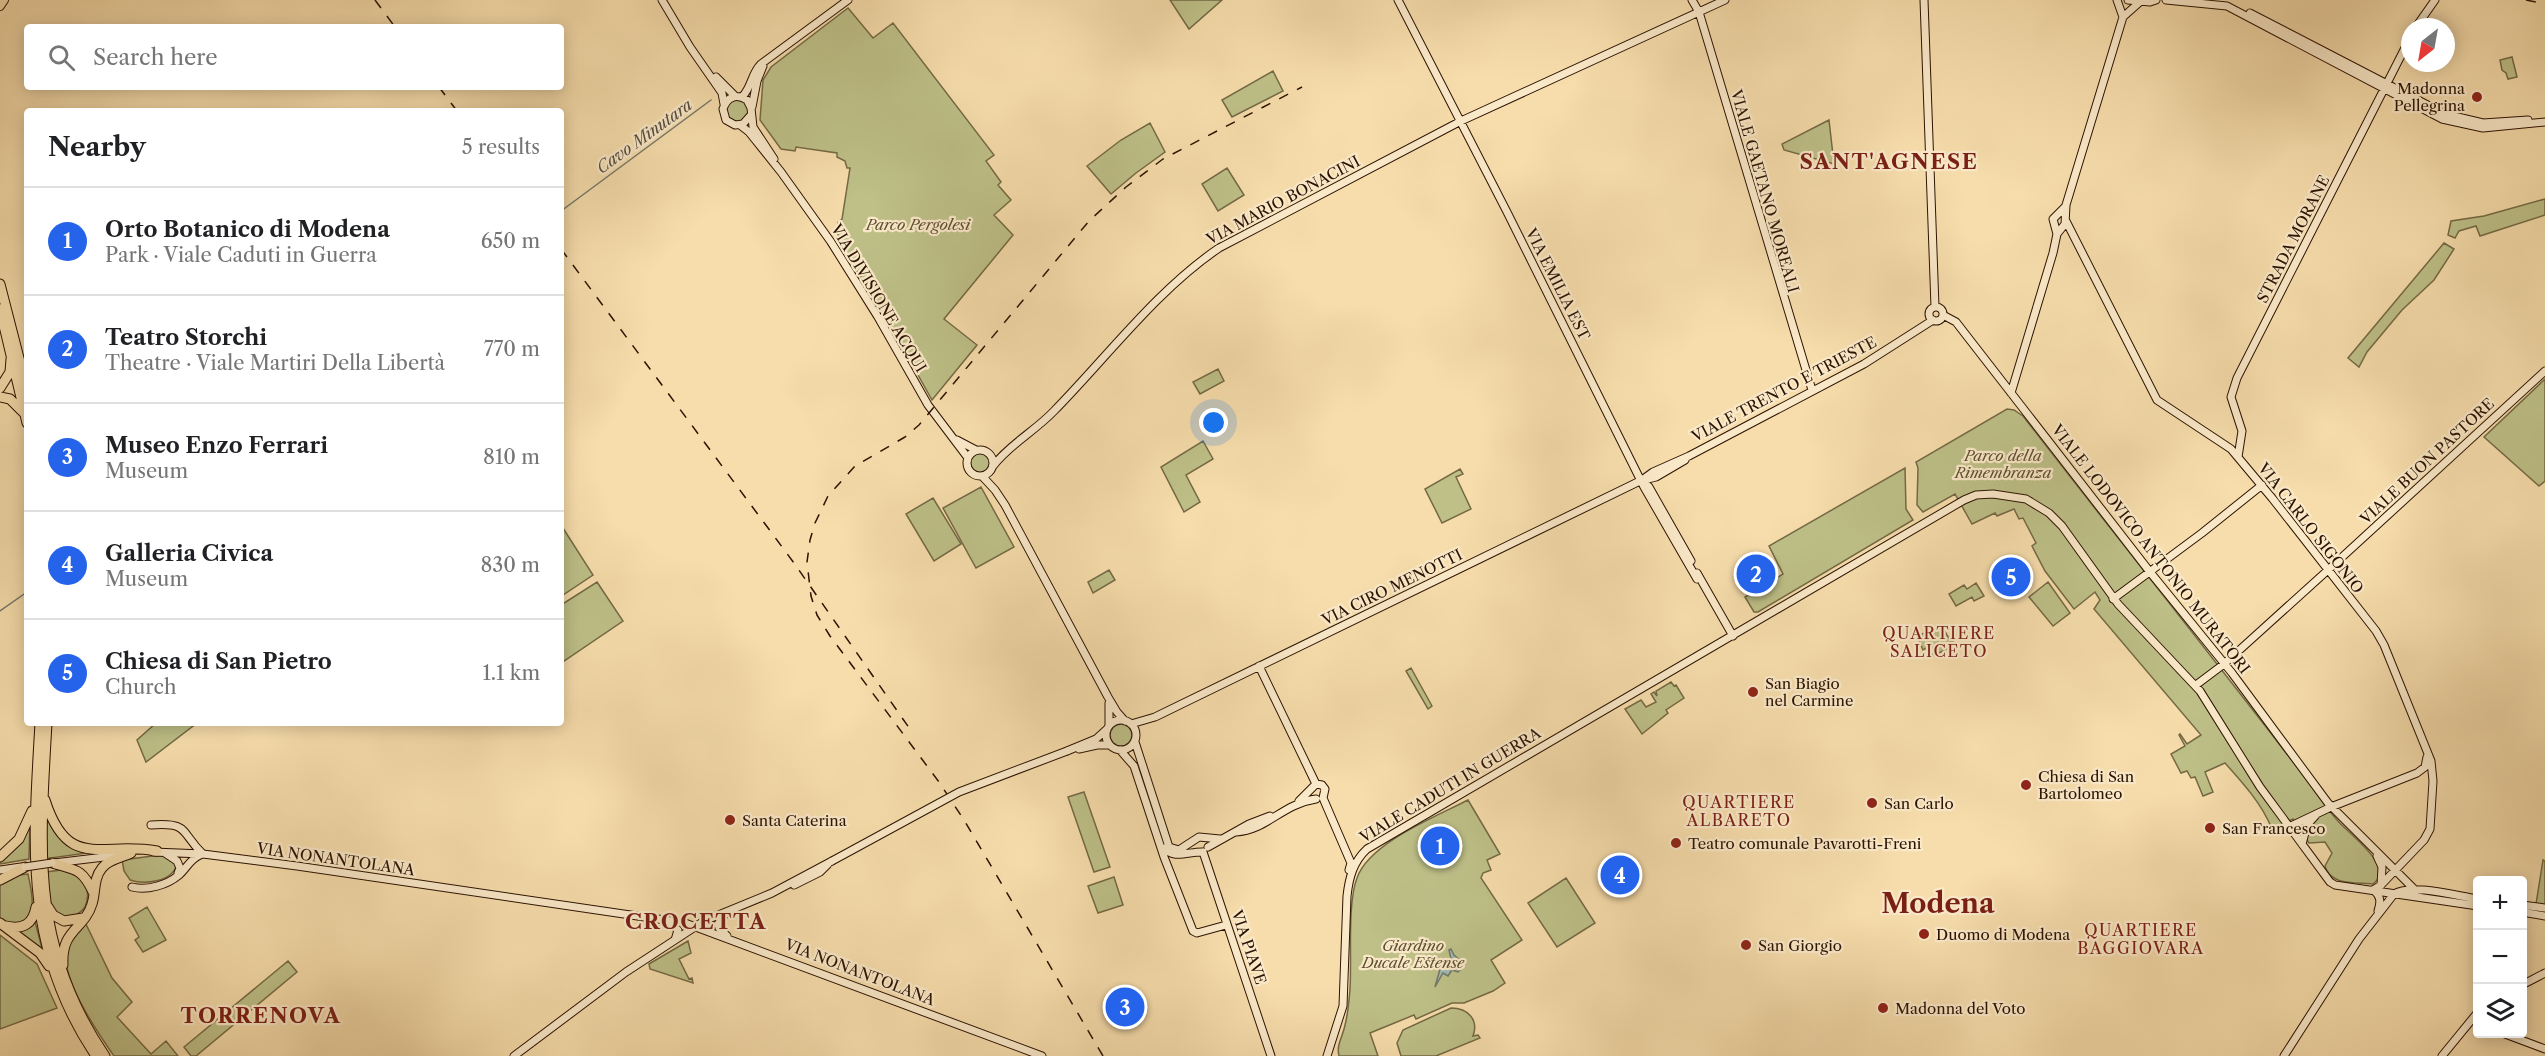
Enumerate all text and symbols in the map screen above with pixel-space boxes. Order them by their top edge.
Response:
north arrow [2401,18,2455,72]
search box [24,24,564,90]
icon: search [45,41,78,74]
text: Search here [93,44,218,71]
place label: Madonna Pellegrina [2394,79,2465,115]
street label: VIALE GAETANO MOREALI [1727,86,1803,295]
marker: Madonna Pellegrina [2470,90,2484,104]
water label: Cavo Minutara [592,94,696,178]
text: Nearby [48,131,146,163]
text: 5 results [462,135,540,159]
district label: SANT'AGNESE [1800,149,1978,174]
street label: VIA MARIO BONACINI [1202,151,1363,249]
street label: STRADA MORANE [2253,172,2333,306]
park label: Parco Pergolesi [865,215,971,234]
text: Orto Botanico di Modena [105,216,390,243]
street label: VIA DIVISIONE ACQUI [827,219,931,376]
street label: VIA EMILIA EST [1521,224,1595,344]
text: 1 [63,229,72,253]
text: 650 m [481,229,540,253]
text: Park · Viale Caduti in Guerra [105,243,377,267]
text: Teatro Storchi [105,324,267,351]
street label: VIALE TRENTO E TRIESTE [1687,332,1880,446]
text: 2 [62,337,73,361]
text: 770 m [484,337,540,361]
text: Theatre · Viale Martiri Della Libertà [105,351,445,375]
street label: VIALE BUON PASTORE [2355,394,2498,529]
your location [1199,408,1228,437]
street label: VIALE LODOVICO ANTONIO MURATORI [2047,420,2254,677]
text: Museo Enzo Ferrari [105,432,328,459]
text: 3 [62,445,73,469]
text: 810 m [483,445,540,469]
park label: Parco della Rimembranza [1954,446,2051,482]
street label: VIA CARLO SIGONIO [2254,458,2368,597]
text: Museum [105,459,188,483]
text: Galleria Civica [105,540,273,567]
street label: VIA CIRO MENOTTI [1318,545,1465,630]
pin: 2 [1736,552,1776,596]
text: 4 [62,553,73,577]
text: 830 m [481,553,540,577]
pin: 5 [1992,554,2030,600]
text: Museum [105,567,188,591]
district label: QUARTIERE SALICETO [1882,623,1996,661]
text: Chiesa di San Pietro [105,648,332,675]
text: 5 [62,661,73,685]
text: 1.1 km [482,661,540,685]
place label: San Biagio nel Carmine [1765,674,1853,710]
text: Church [105,675,176,699]
marker: San Biagio nel Carmine [1746,685,1760,699]
street label: VIALE CADUTI IN GUERRA [1355,723,1545,847]
place label: Chiesa di San Bartolomeo [2038,767,2135,803]
marker: Chiesa di San Bartolomeo [2019,778,2033,792]
district label: QUARTIERE ALBARETO [1682,792,1796,830]
place label: San Carlo [1884,794,1954,813]
marker: San Carlo [1865,796,1879,810]
place label: Santa Caterina [742,811,847,830]
marker: Santa Caterina [723,813,737,827]
place label: San Francesco [2222,819,2325,838]
marker: San Francesco [2203,821,2217,835]
pin: 1 [1420,824,1460,868]
place label: Teatro comunale Pavarotti-Freni [1688,834,1922,853]
marker: Teatro comunale Pavarotti-Freni [1669,836,1683,850]
street label: VIA NONANTOLANA [255,838,417,880]
pin: 4 [1600,852,1640,898]
map controls [2473,876,2527,1038]
button: + [2473,876,2527,930]
district label: Modena [1881,887,1995,920]
street label: VIA PIAVE [1227,906,1271,987]
district label: CROCETTA [625,909,767,934]
district label: QUARTIERE BAGGIOVARA [2077,920,2205,958]
place label: Duomo di Modena [1936,925,2070,944]
marker: Duomo di Modena [1917,927,1931,941]
button: − [2473,930,2527,984]
street label: VIA NONANTOLANA [781,934,939,1010]
park label: Giardino Ducale Estense [1361,936,1465,972]
place label: San Giorgio [1758,936,1842,955]
marker: San Giorgio [1739,938,1753,952]
pin: 3 [1106,984,1144,1030]
button: layers [2473,984,2527,1038]
place label: Madonna del Voto [1895,999,2025,1018]
marker: Madonna del Voto [1876,1001,1890,1015]
district label: TORRENOVA [180,1003,342,1028]

